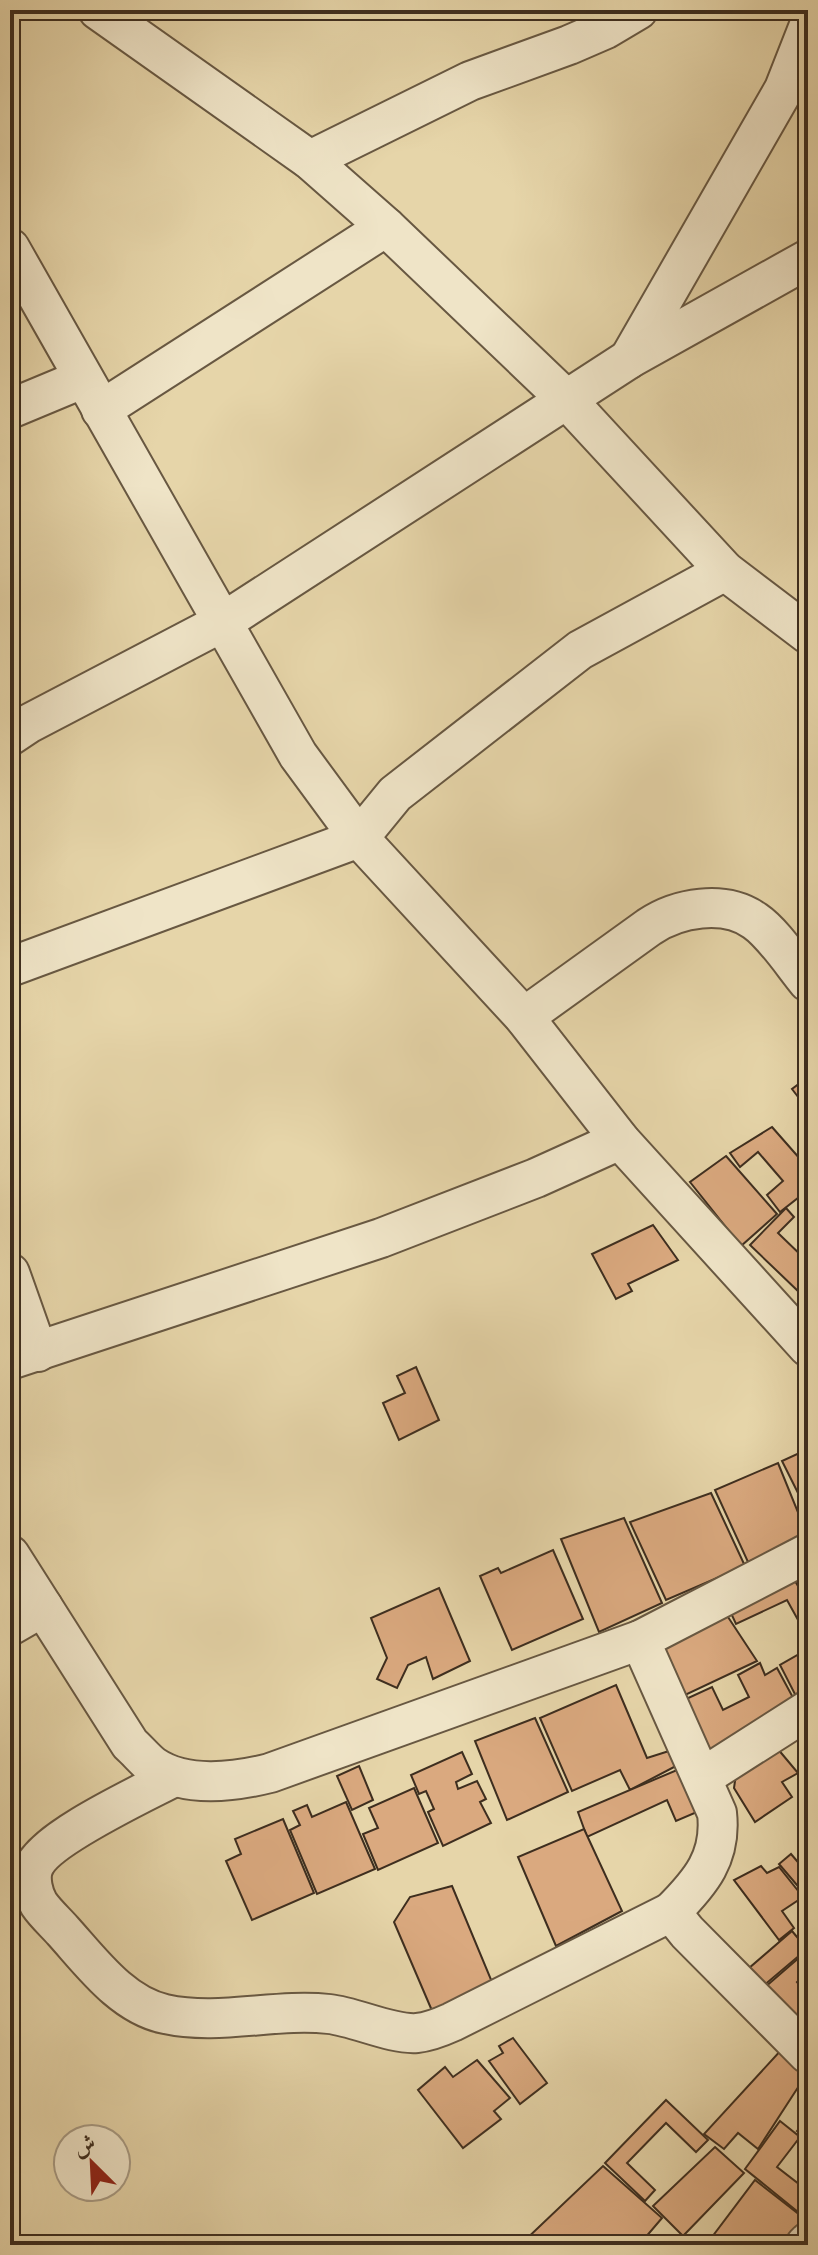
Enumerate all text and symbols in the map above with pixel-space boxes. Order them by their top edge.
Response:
north arrow [52,2123,132,2203]
text: ش [67,2126,100,2164]

